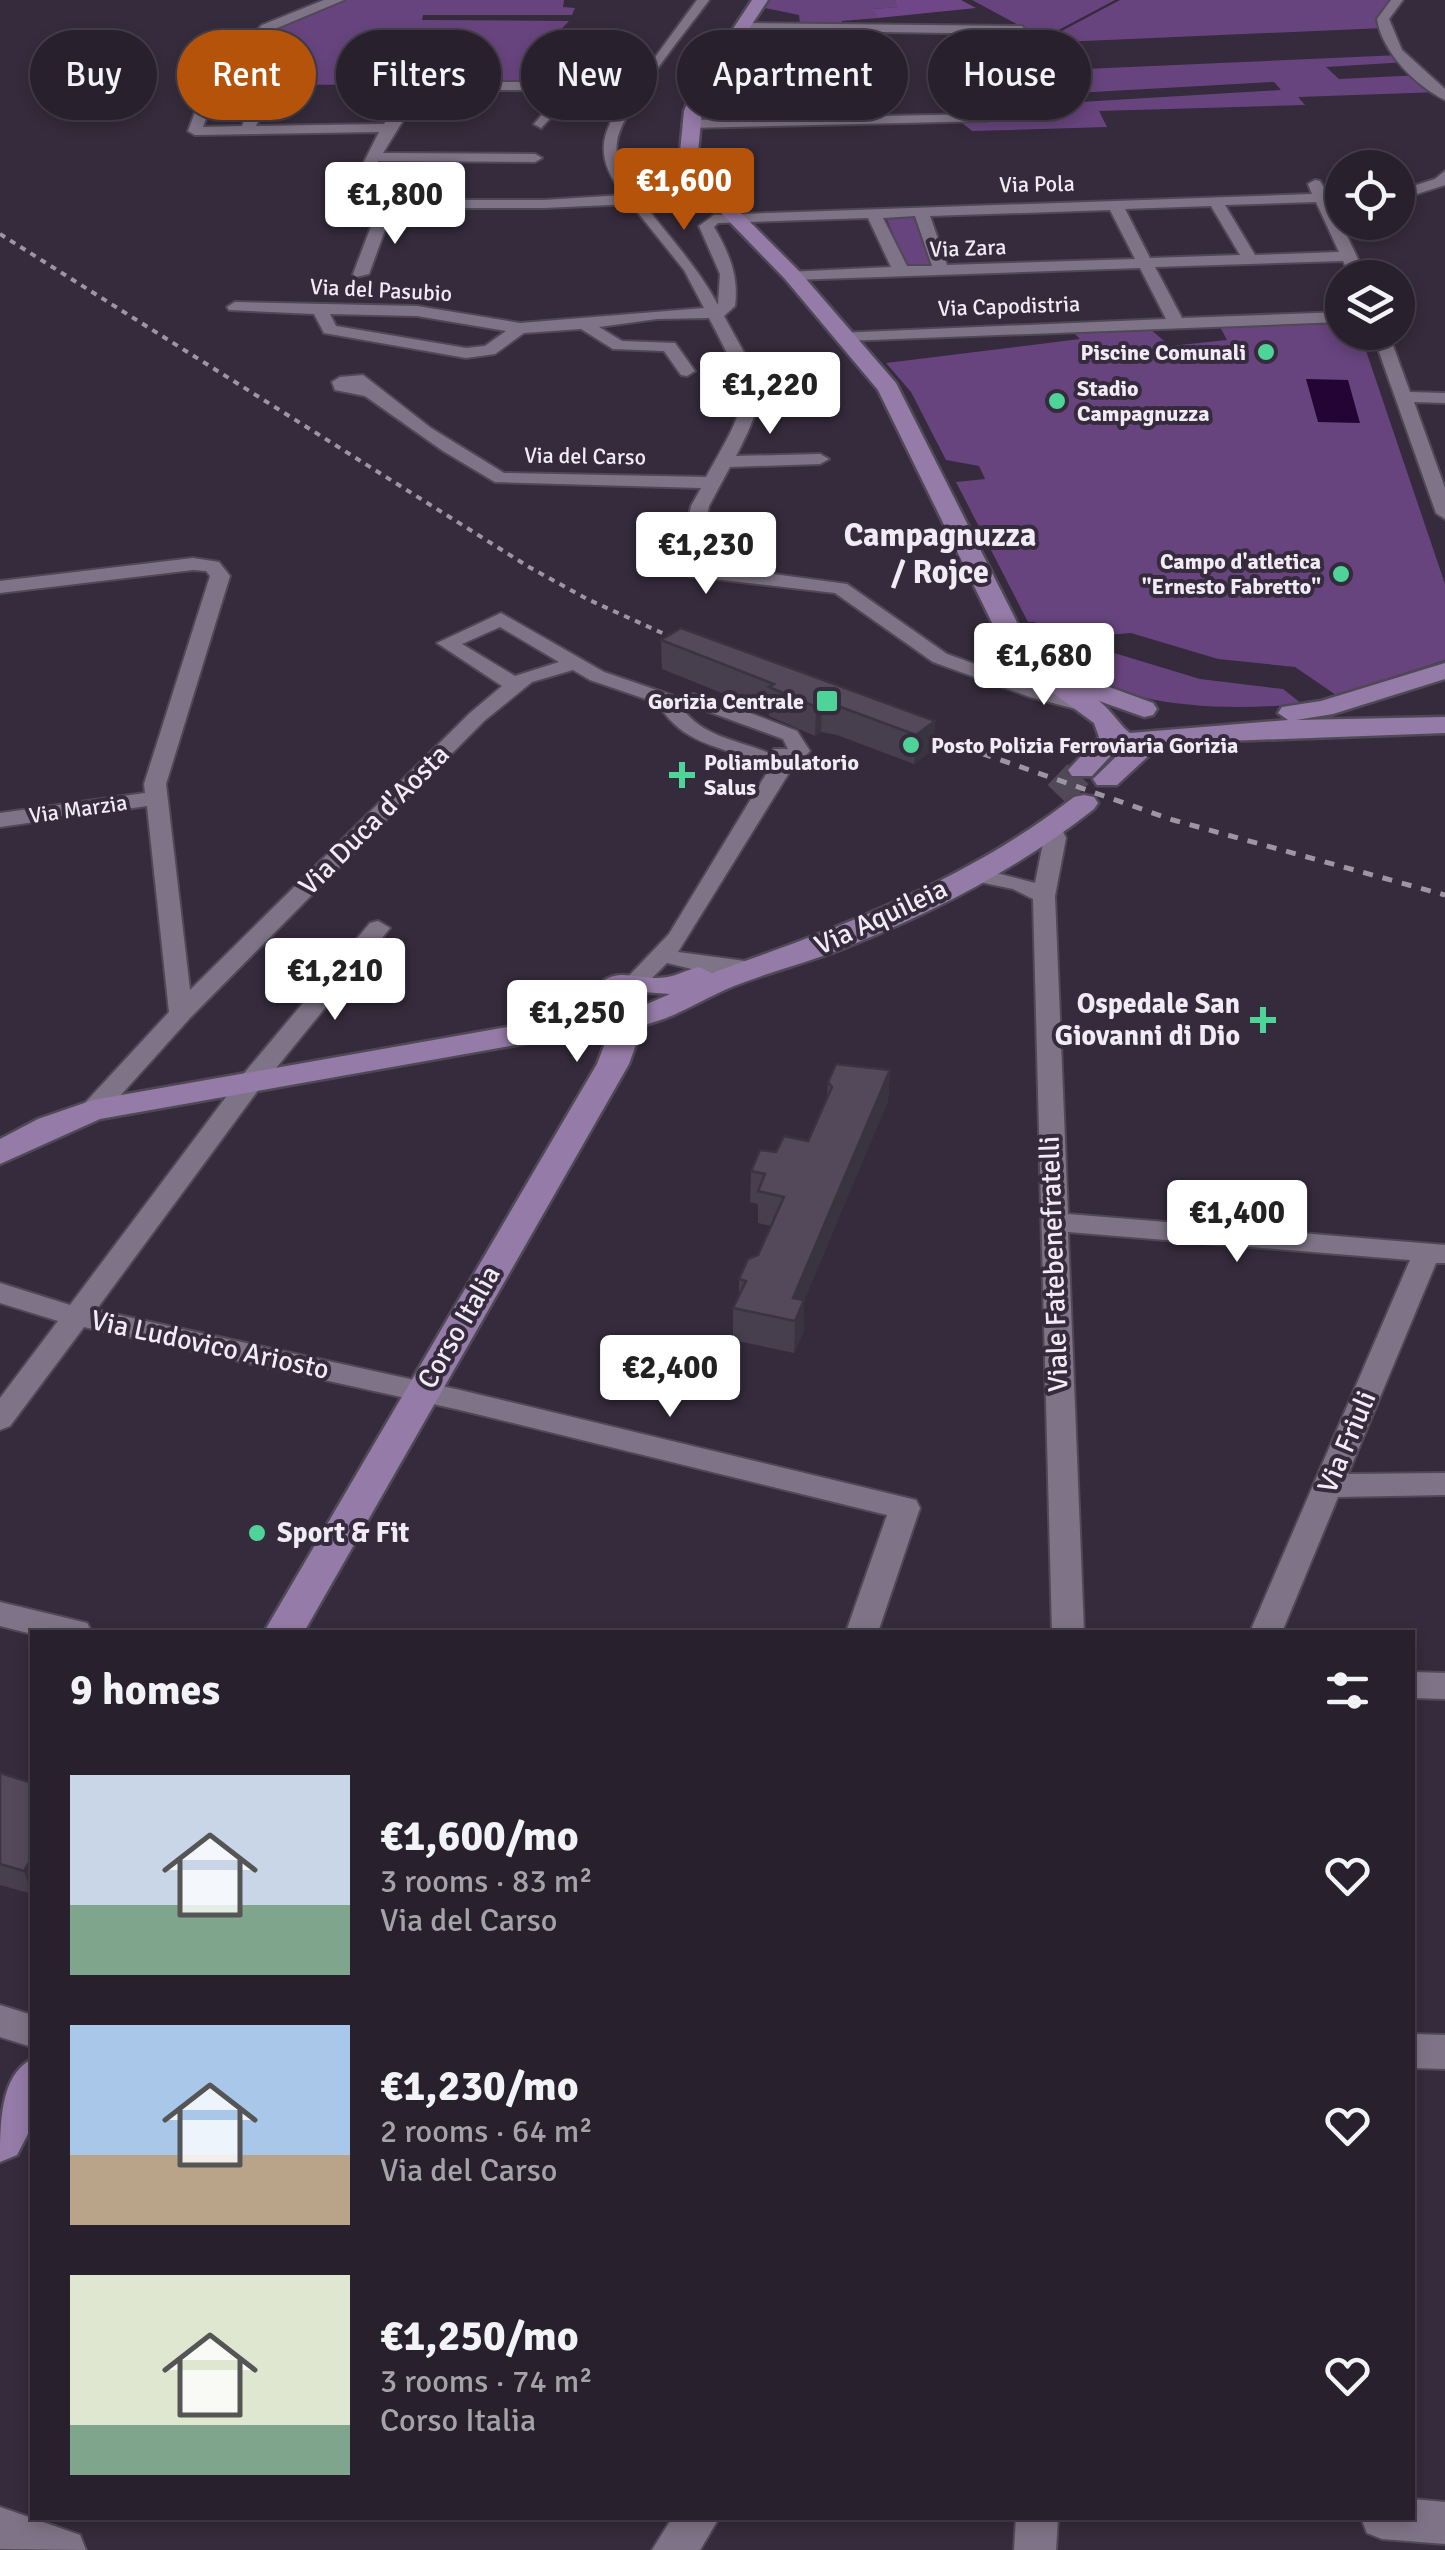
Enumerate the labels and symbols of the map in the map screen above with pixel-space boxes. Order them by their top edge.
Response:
pin: €1,600 [603,148,765,233]
pin: €1,800 [314,162,476,247]
street label: Via Pola [999,170,1075,198]
street label: Via Zara [929,233,1007,263]
street label: Via del Pasubio [309,273,453,307]
street label: Via Capodistria [937,290,1081,322]
place label: Piscine Comunali [1081,339,1246,366]
marker: Piscine Comunali [1255,341,1277,363]
pin: €1,220 [689,352,851,437]
place label: Stadio Campagnuzza [1077,375,1209,427]
marker: Stadio Campagnuzza [1046,390,1068,412]
street label: Via del Carso [524,441,646,471]
pin: €1,230 [625,512,787,597]
district label: Campagnuzza / Rojce [844,516,1036,592]
place label: Campo d'atletica "Ernesto Fabretto" [1142,548,1321,600]
marker: Campo d'atletica "Ernesto Fabretto" [1330,563,1352,585]
pin: €1,680 [963,623,1125,708]
place label: Gorizia Centrale [648,688,804,715]
marker: Gorizia Centrale [814,688,840,714]
place label: Posto Polizia Ferroviaria Gorizia [931,732,1238,759]
marker: Posto Polizia Ferroviaria Gorizia [900,734,922,756]
street label: Via Duca d'Aosta [292,738,456,902]
place label: Poliambulatorio Salus [704,749,859,801]
marker: Poliambulatorio Salus [669,762,695,788]
street label: Via Marzia [27,789,129,829]
street label: Via Aquileia [809,872,953,962]
pin: €1,210 [254,938,416,1023]
pin: €1,250 [496,980,658,1065]
place label: Ospedale San Giovanni di Dio [1055,987,1240,1053]
marker: Ospedale San Giovanni di Dio [1250,1007,1276,1033]
street label: Viale Fatebenefratelli [1033,1135,1075,1393]
pin: €1,400 [1156,1180,1318,1265]
street label: Corso Italia [410,1259,508,1395]
street label: Via Ludovico Ariosto [88,1303,332,1387]
pin: €2,400 [589,1335,751,1420]
street label: Via Friuli [1310,1386,1384,1498]
place label: Sport & Fit [277,1516,410,1550]
marker: Sport & Fit [246,1522,268,1544]

